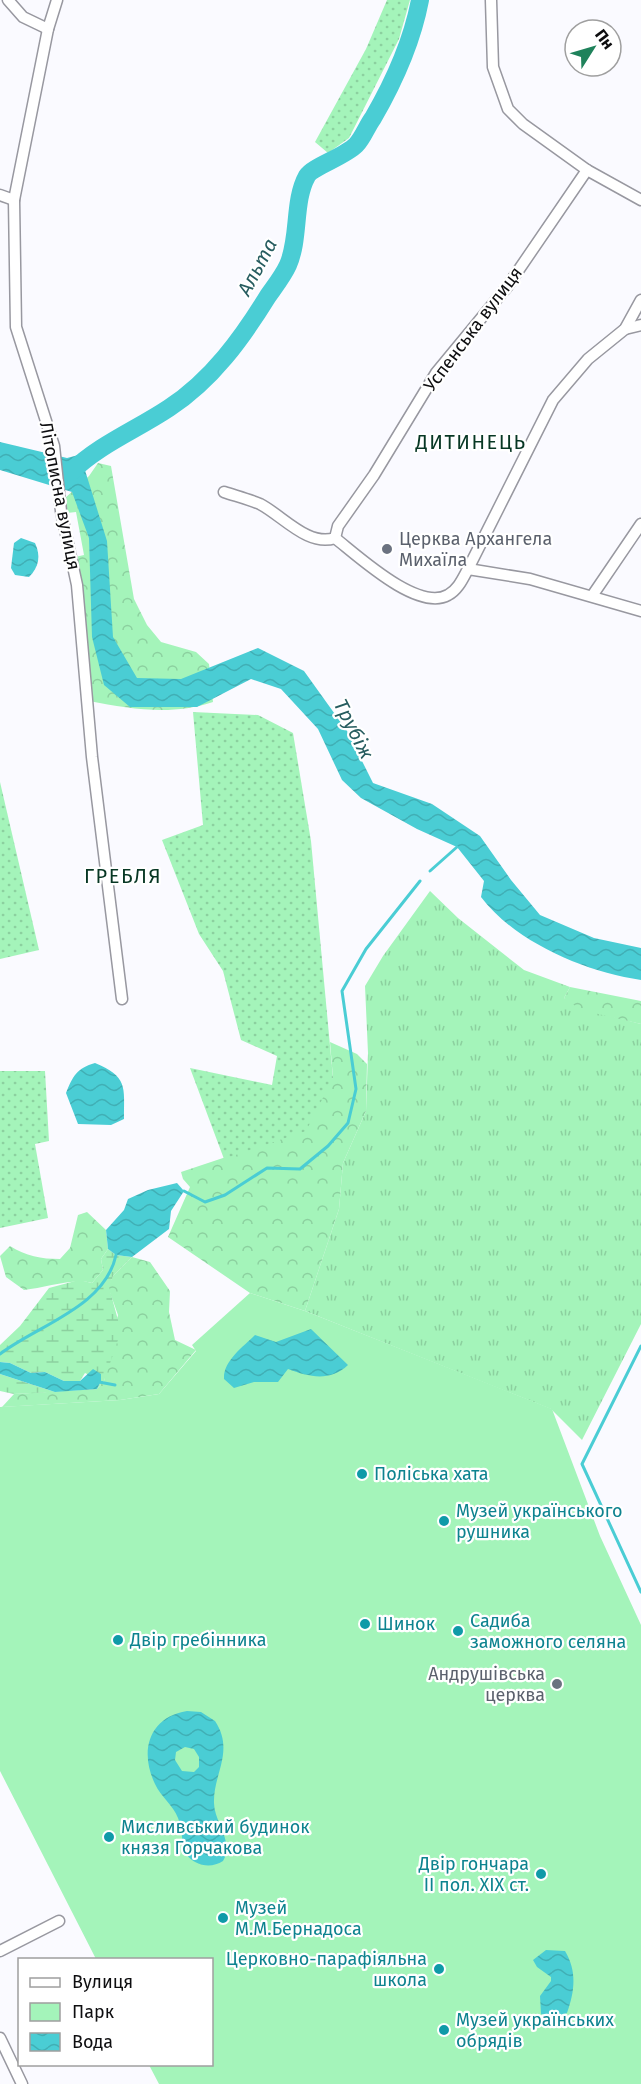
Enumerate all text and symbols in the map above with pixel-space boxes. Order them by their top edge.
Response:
north arrow [563,18,623,78]
text: Пн [591,26,618,53]
water label: Альта [232,234,282,301]
street label: Успенська вулиця [419,262,527,396]
street label: Літописна вулиця [35,420,85,572]
district label: ДИТИНЕЦЬ [415,430,526,454]
place label: Церква Архангела Михаїла [399,528,552,571]
marker: Церква Архангела Михаїла [380,542,394,556]
water label: Трубіж [329,695,379,763]
district label: ГРЕБЛЯ [84,864,162,888]
place label: Поліська хата [374,1463,489,1485]
marker: Поліська хата [355,1467,369,1481]
place label: Музей українського рушника [456,1500,623,1543]
marker: Музей українського рушника [437,1514,451,1528]
place label: Садиба заможного селяна [470,1610,626,1653]
place label: Шинок [377,1613,436,1635]
marker: Шинок [358,1617,372,1631]
marker: Садиба заможного селяна [451,1624,465,1638]
place label: Двір гребінника [129,1629,266,1651]
marker: Двір гребінника [111,1633,125,1647]
place label: Андрушівська церква [428,1663,545,1706]
marker: Андрушівська церква [550,1677,564,1691]
place label: Мисливський будинок князя Горчакова [121,1816,310,1859]
marker: Мисливський будинок князя Горчакова [102,1830,116,1844]
place label: Двір гончара II пол. XIX ст. [418,1853,529,1896]
marker: Двір гончара II пол. XIX ст. [534,1867,548,1881]
place label: Музей М.М.Бернадоса [235,1897,362,1940]
marker: Музей М.М.Бернадоса [216,1911,230,1925]
place label: Церковно-парафіяльна школа [226,1948,427,1991]
legend [18,1958,213,2066]
marker: Церковно-парафіяльна школа [432,1962,446,1976]
text: Вулиця [72,1971,133,1993]
text: Парк [72,2001,115,2023]
place label: Музей українських обрядів [456,2009,614,2052]
marker: Музей українських обрядів [437,2023,451,2037]
text: Вода [72,2031,113,2053]

